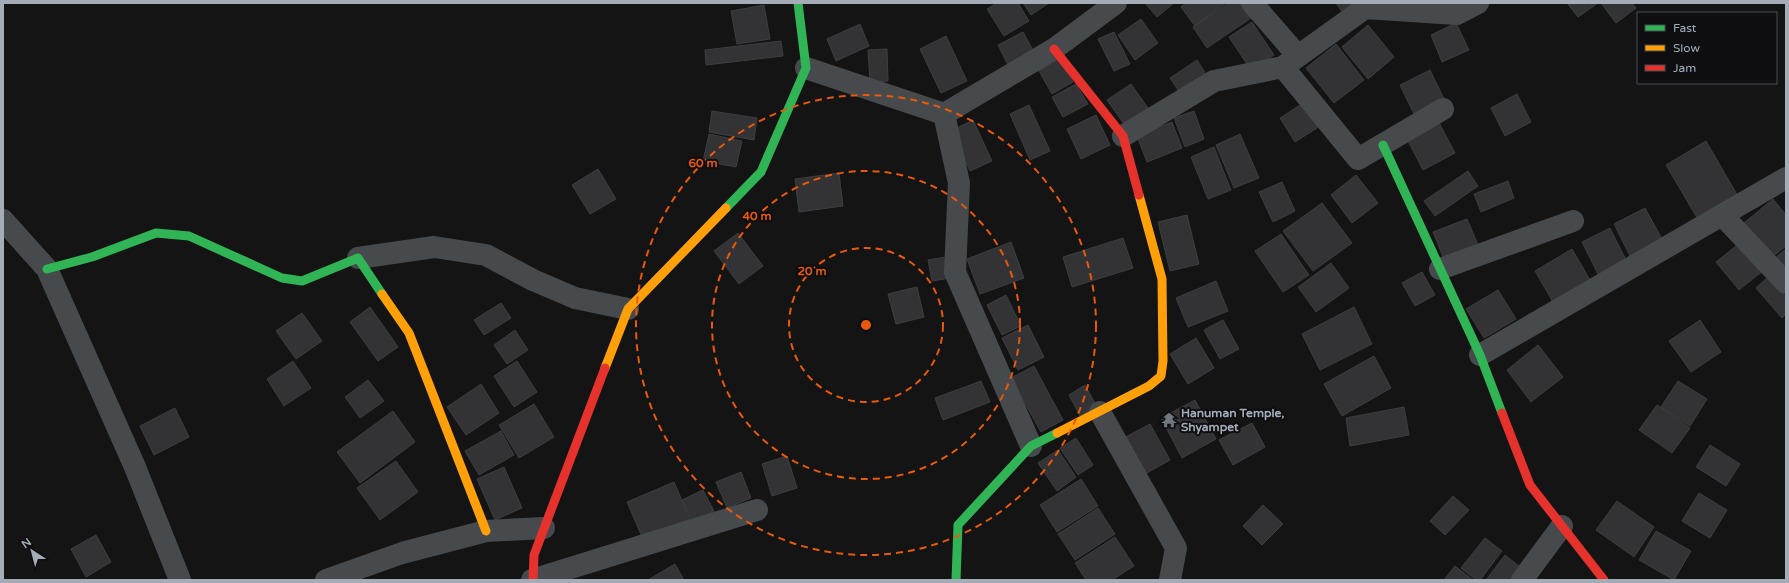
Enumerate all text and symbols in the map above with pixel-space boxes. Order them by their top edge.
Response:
legend [1637,12,1777,84]
text: Fast [1673,21,1697,35]
text: Slow [1673,41,1700,55]
text: Jam [1673,61,1696,75]
text: 60 m [688,156,718,170]
text: 40 m [742,209,772,223]
text: 20 m [797,264,827,278]
centre of rings [859,318,873,332]
place label: Hanuman Temple, Shyampet [1181,406,1284,435]
temple icon: Hanuman Temple, Shyampet [1160,411,1178,429]
north arrow [12,531,52,571]
text: N [19,535,34,551]

